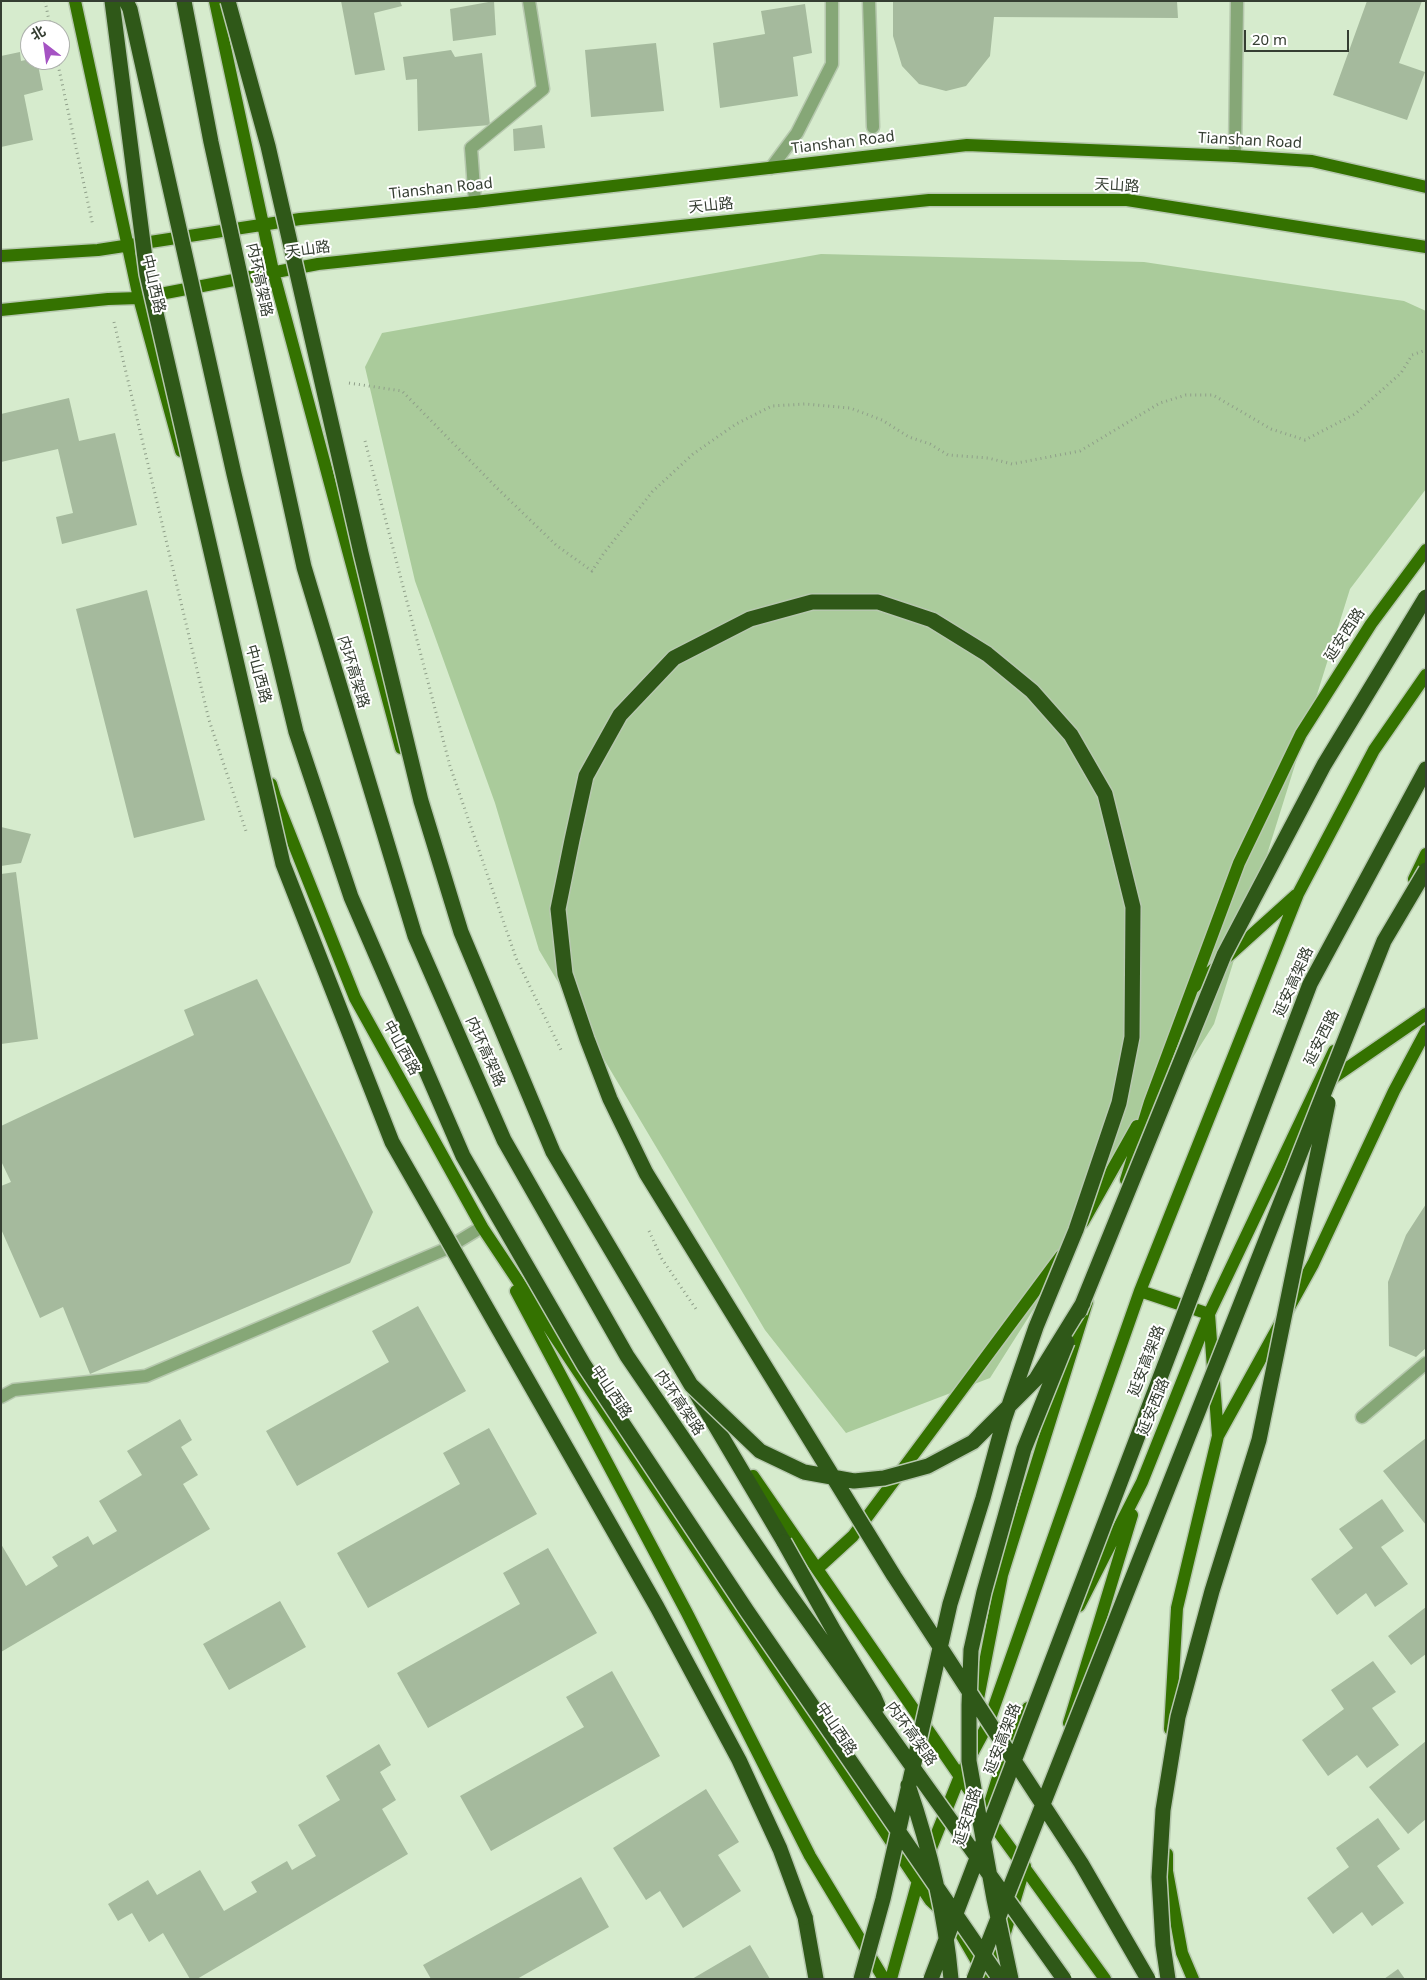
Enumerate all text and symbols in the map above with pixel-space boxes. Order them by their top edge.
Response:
north arrow [20,20,70,70]
scale bar [1247,20,1352,52]
text: 北 [27,21,49,44]
text: 20 m [1252,29,1287,49]
street label: Tianshan Road [790,128,896,158]
street label: Tianshan Road [1198,129,1302,153]
street label: Tianshan Road [388,175,494,203]
street label: 天山路 [1094,176,1140,196]
street label: 天山路 [688,195,734,217]
street label: 天山路 [284,238,332,262]
street label: 内环高架路 [242,241,276,319]
street label: 中山西路 [137,253,169,315]
street label: 延安西路 [1321,605,1369,665]
street label: 内环高架路 [333,634,373,710]
street label: 中山西路 [242,643,274,705]
street label: 延安高架路 [1271,944,1317,1020]
street label: 延安西路 [1301,1007,1343,1069]
street label: 内环高架路 [462,1014,508,1090]
street label: 中山西路 [379,1017,423,1079]
street label: 延安高架路 [1125,1323,1169,1399]
street label: 中山西路 [587,1362,635,1422]
street label: 内环高架路 [651,1367,707,1439]
street label: 延安西路 [1134,1376,1174,1438]
street label: 内环高架路 [882,1698,940,1770]
street label: 中山西路 [812,1699,860,1759]
street label: 延安高架路 [981,1701,1025,1777]
street label: 延安西路 [951,1786,985,1848]

